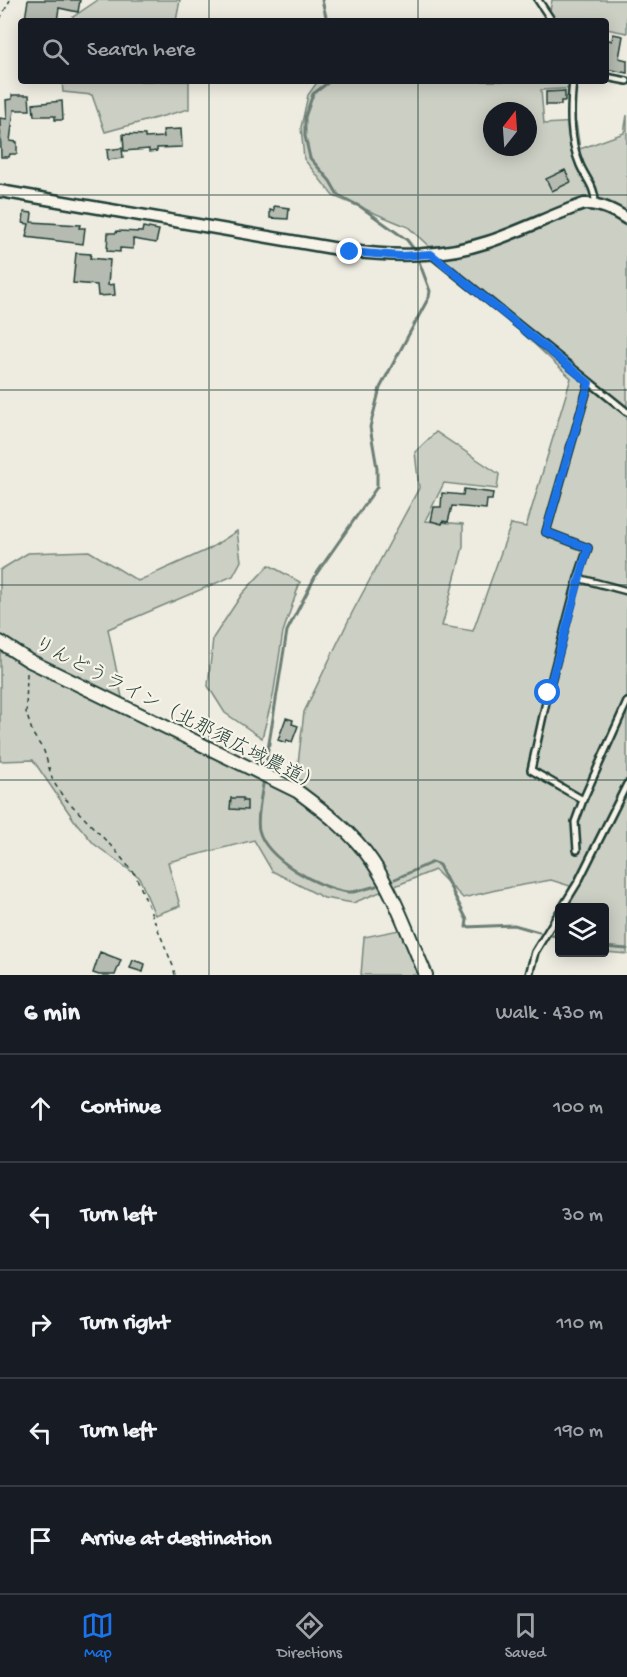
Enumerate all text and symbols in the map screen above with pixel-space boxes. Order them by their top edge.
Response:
search box [18,18,609,84]
icon: search [39,35,72,68]
text: Search here [87,38,195,64]
north arrow [483,102,537,156]
route end [336,238,362,264]
street label: りんどうライン（北那須広域農道） [29,632,325,799]
route start [534,679,560,705]
map controls [555,903,609,957]
button: layers [555,903,609,957]
text: 6 min [24,999,80,1030]
text: Walk · 430 m [496,1003,603,1026]
icon: ahead [24,1092,57,1125]
text: Continue [81,1095,161,1121]
text: 100 m [553,1097,603,1120]
icon: left [24,1200,57,1233]
text: Turn left [81,1203,155,1229]
text: 30 m [562,1205,603,1228]
icon: right [24,1308,57,1341]
text: Turn right [81,1311,169,1337]
text: 110 m [557,1313,603,1336]
icon: left [24,1416,57,1449]
text: Turn left [81,1419,155,1445]
text: 190 m [555,1421,603,1444]
icon: arrive [24,1524,57,1557]
text: Arrive at destination [81,1527,271,1553]
tab: Map [81,1609,114,1664]
tab: Directions [277,1609,342,1664]
tab: Saved [505,1609,546,1664]

